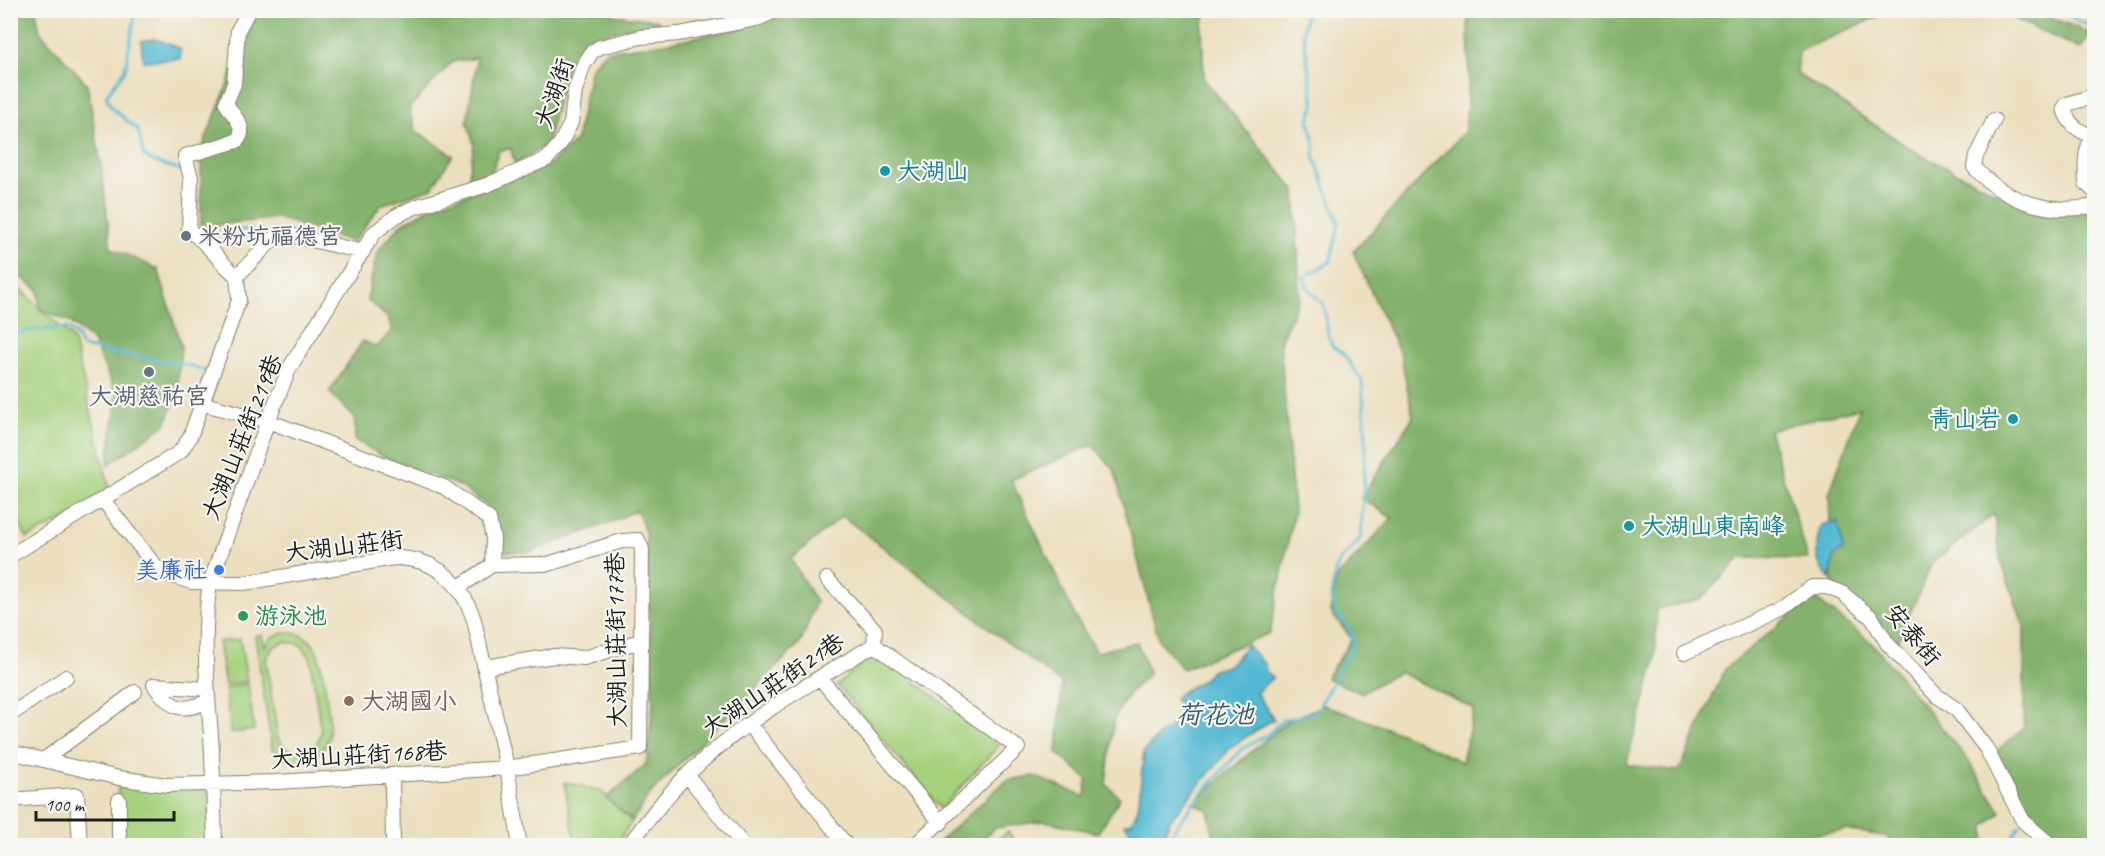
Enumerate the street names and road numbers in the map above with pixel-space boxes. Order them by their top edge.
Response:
street label: 大湖街 [528,54,580,132]
street label: 大湖山莊街219巷 [195,350,289,524]
street label: 大湖山莊街 [283,524,405,568]
street label: 大湖山莊街177巷 [599,552,633,728]
street label: 安泰街 [1878,598,1948,672]
street label: 大湖山莊街21巷 [696,626,850,744]
street label: 大湖山莊街168巷 [270,735,448,775]

